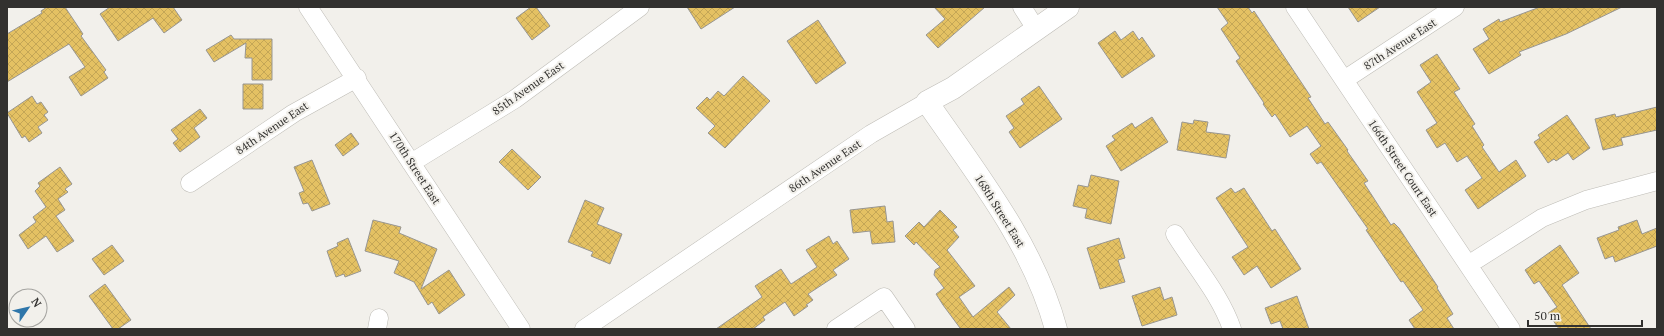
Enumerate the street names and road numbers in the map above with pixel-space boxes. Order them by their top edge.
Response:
street label: 87th Avenue East [1361,15,1439,73]
street label: 85th Avenue East [489,58,567,118]
street label: 84th Avenue East [233,99,311,157]
street label: 166th Street Court East [1365,117,1441,219]
street label: 170th Street East [386,129,444,207]
street label: 86th Avenue East [786,137,864,195]
street label: 168th Street East [972,172,1028,250]

